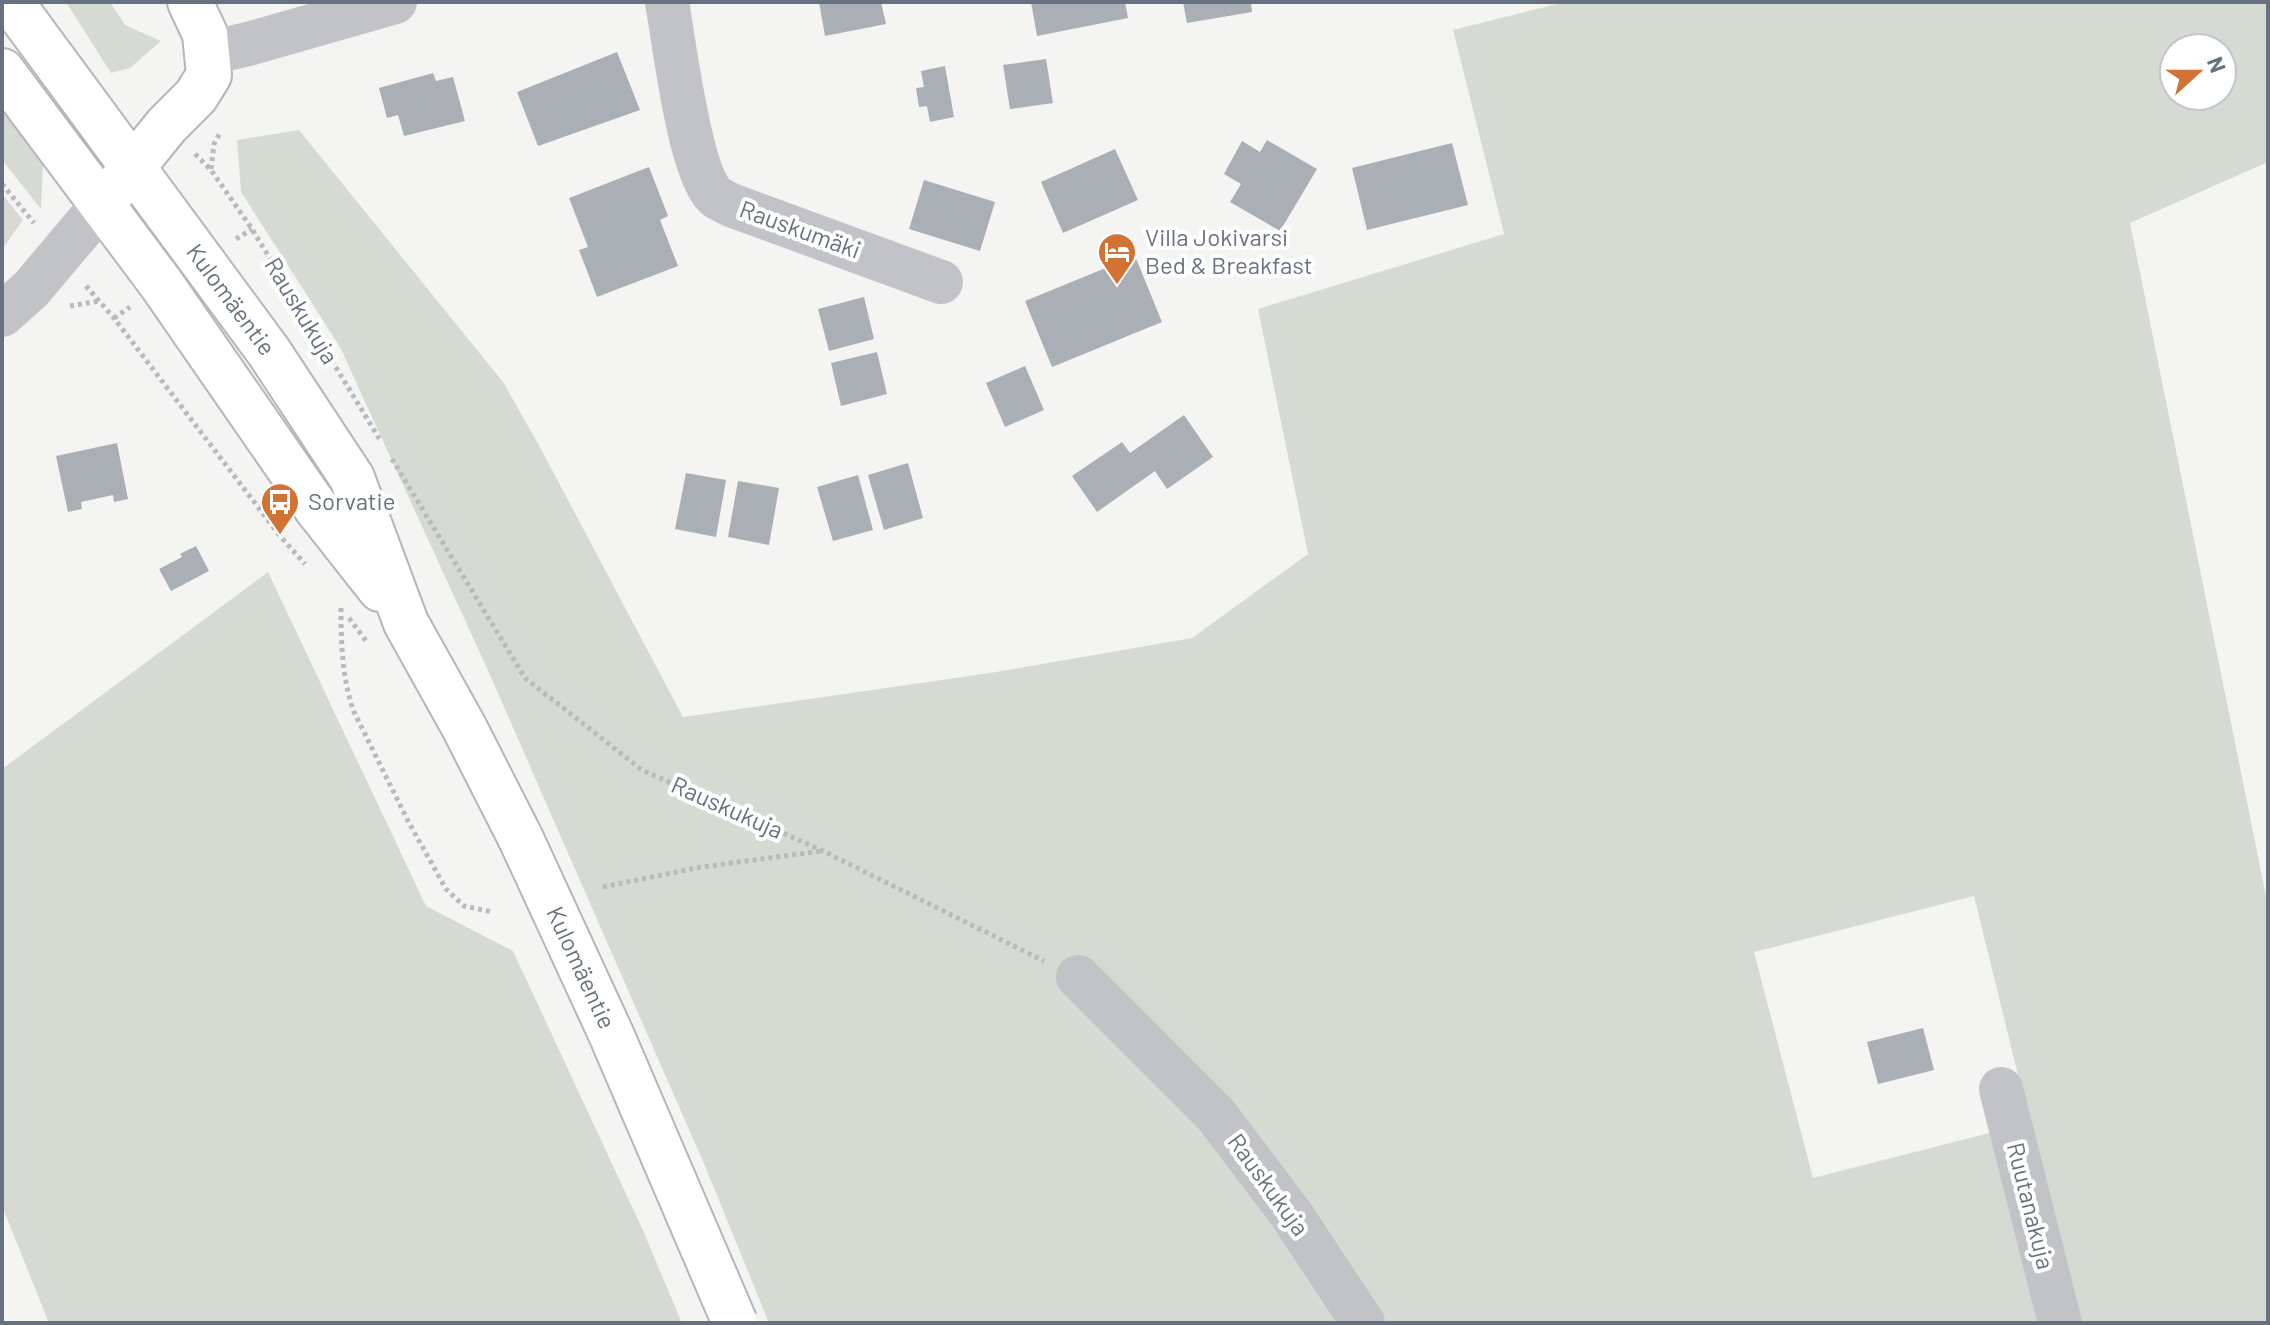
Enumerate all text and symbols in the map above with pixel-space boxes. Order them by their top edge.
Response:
north arrow [2158,32,2238,112]
text: N [2203,53,2232,76]
street label: Rauskumäki [736,193,865,264]
place label: Villa Jokivarsi Bed & Breakfast [1145,222,1313,279]
hotel icon: Villa Jokivarsi Bed & Breakfast [1096,231,1138,286]
street label: Kulomäentie [181,237,282,360]
street label: Rauskukuja [259,252,345,369]
bus stop icon: Sorvatie [259,481,301,536]
place label: Sorvatie [308,486,395,515]
street label: Rauskukuja [667,769,788,844]
street label: Kulomäentie [541,902,623,1033]
street label: Rauskukuja [1222,1127,1316,1241]
street label: Ruutanakuja [2002,1139,2061,1272]

